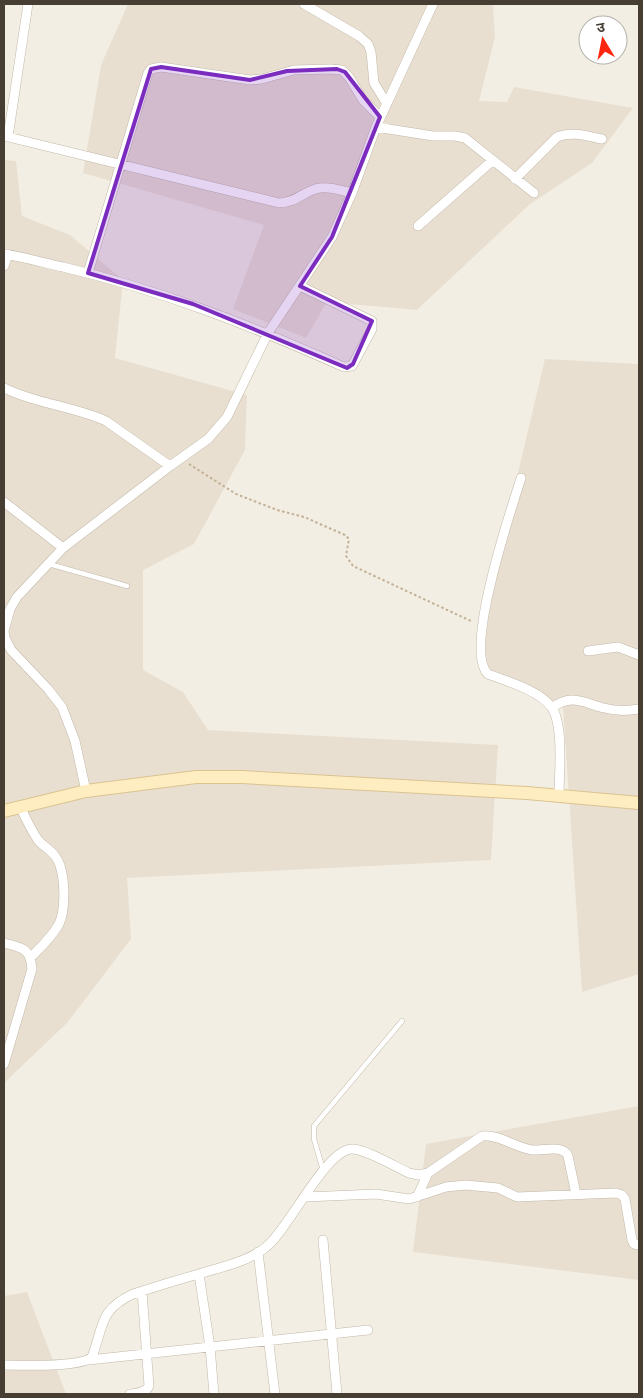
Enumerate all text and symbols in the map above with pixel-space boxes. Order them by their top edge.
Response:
north arrow [578,15,628,65]
text: उ [595,17,607,37]

